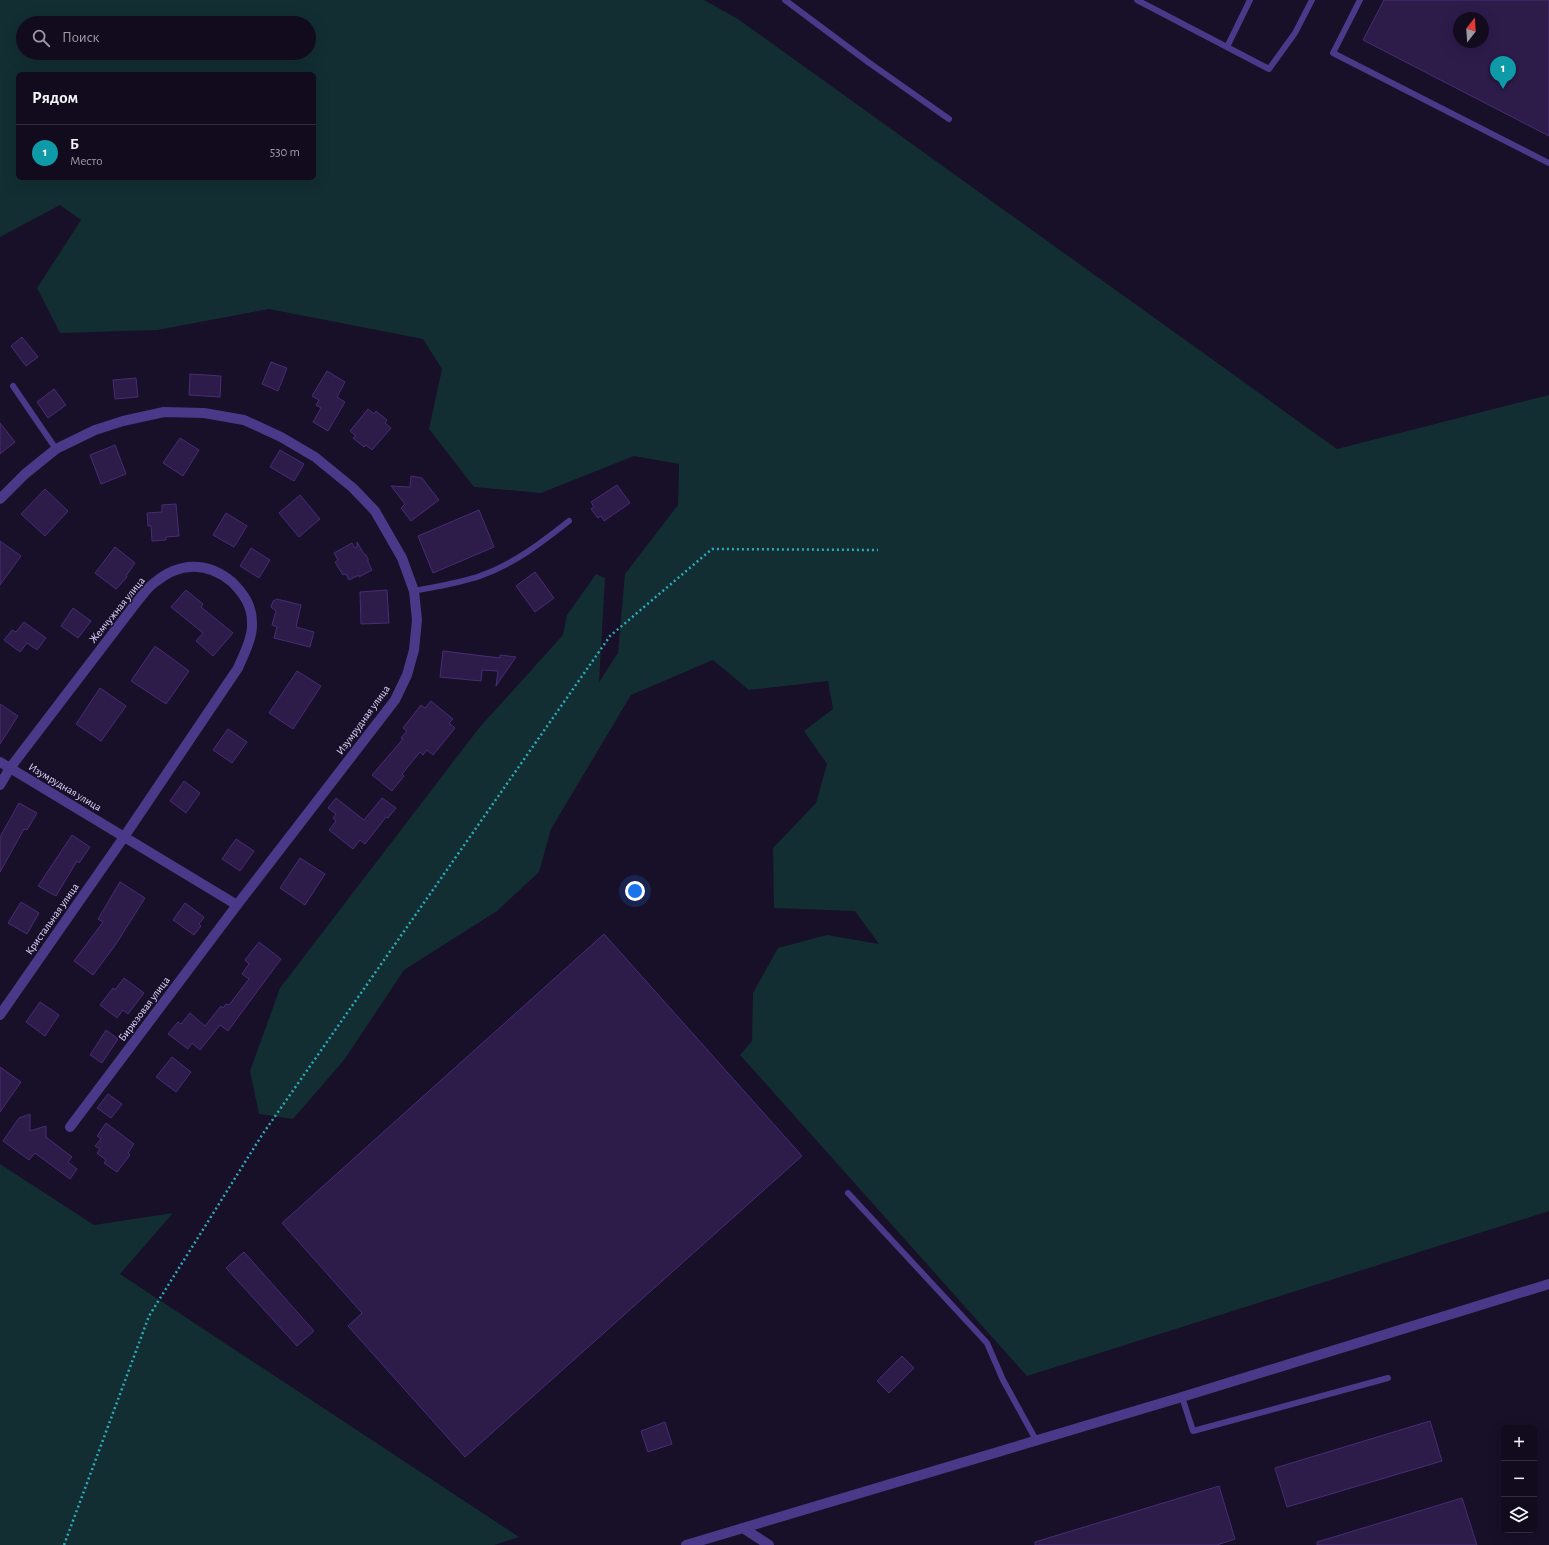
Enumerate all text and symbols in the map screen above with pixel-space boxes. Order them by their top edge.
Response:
north arrow [1453,12,1489,48]
search box [16,16,316,60]
icon: search [30,27,52,49]
text: Поиск [62,30,100,45]
pin: 1 [1490,56,1516,89]
text: Рядом [32,89,78,106]
text: Б [70,137,79,152]
text: 1 [43,146,47,159]
text: 530 m [270,146,300,159]
text: Место [70,155,102,168]
street label: Жемчужная улица [87,575,147,645]
street label: Изумрудная улица [334,683,392,757]
street label: Изумрудная улица [27,761,103,813]
street label: Кристальная улица [23,881,81,957]
your location [625,881,645,901]
street label: Бирюзовая улица [116,975,172,1043]
map controls [1501,1425,1537,1533]
button: + [1501,1425,1537,1461]
button: − [1501,1461,1537,1497]
button: layers [1501,1497,1537,1533]

